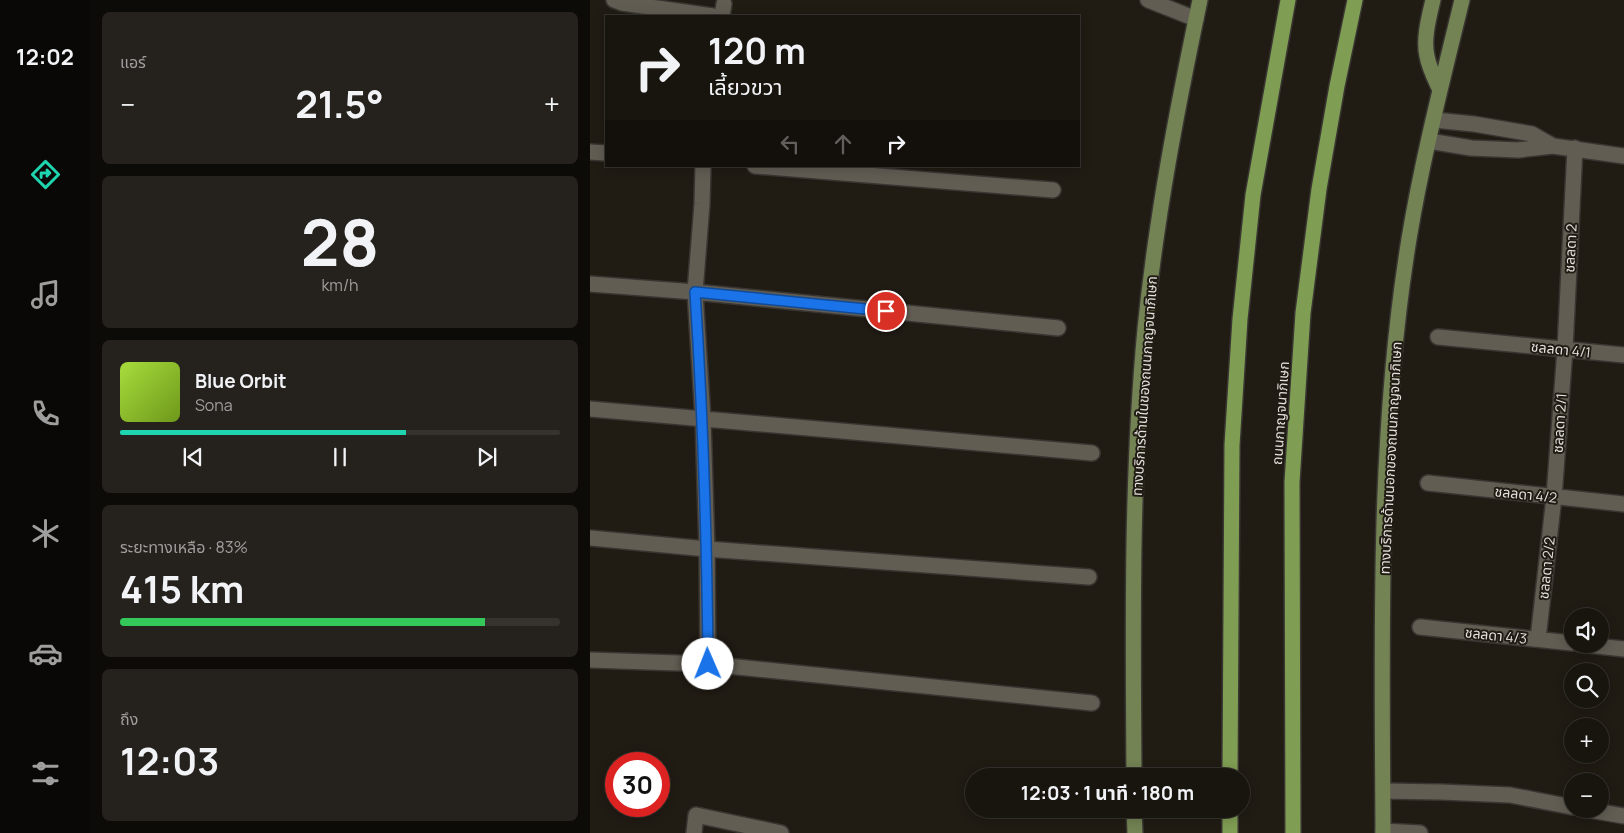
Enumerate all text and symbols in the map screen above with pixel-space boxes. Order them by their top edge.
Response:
text: 120 m [708,27,806,75]
icon: right [625,35,690,100]
text: 12:02 [16,42,74,72]
text: แอร์ [120,51,146,73]
text: เลี้ยวขวา [708,72,783,102]
text: 21.5° [295,77,384,129]
text: − [120,85,135,123]
text: + [544,85,560,123]
icon: left [776,130,804,158]
icon: ahead [829,130,857,158]
icon: right [882,130,910,158]
icon: directions [28,157,63,192]
text: 28 [301,197,379,286]
street label: ชลลดา 2 [1559,223,1581,273]
text: km/h [321,274,359,296]
street label: ทางบริการด้านในของถนนกาญจนาภิเษก [1127,275,1161,497]
icon: music [28,277,63,312]
pin [865,290,907,332]
icon: arrive [872,297,900,325]
street label: ชลลดา 4/1 [1530,336,1592,362]
street label: ทางบริการด้านนอกของถนนกาญจนาภิเษก [1374,341,1406,575]
street label: ถนนกาญจนาภิเษก [1267,361,1293,465]
text: Blue Orbit [195,368,287,394]
street label: ชลลดา 2/1 [1547,393,1571,453]
text: Sona [195,394,233,416]
icon: phone [28,396,63,431]
icon: previous [179,443,207,471]
icon: pause [326,443,354,471]
icon: next [473,443,501,471]
street label: ชลลดา 4/2 [1494,481,1558,507]
icon: climate [28,516,63,551]
text: ระยะทางเหลือ · 83% [120,536,248,558]
street label: ชลลดา 2/2 [1533,536,1559,600]
text: 415 km [120,562,244,614]
map controls [1564,608,1609,818]
button: sound [1564,608,1609,653]
street label: ชลลดา 4/3 [1464,622,1528,648]
icon: car [28,636,63,671]
position arrow [681,637,733,689]
button: search [1564,663,1609,708]
text: ถึง [120,708,138,730]
button: + [1564,718,1609,763]
text: 12:03 [120,734,219,786]
speed limit sign: 30 [605,752,670,817]
icon: filters [28,756,63,791]
button: − [1564,773,1609,818]
text: 12:03 · 1 นาที · 180 m [1021,780,1194,806]

